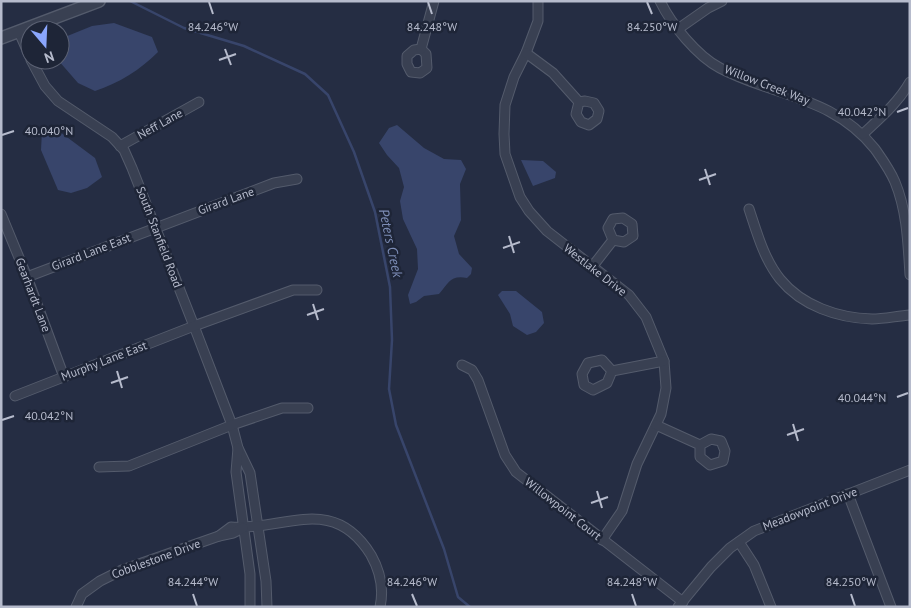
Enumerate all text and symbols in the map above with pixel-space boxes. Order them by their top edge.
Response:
text: 84.246°W [188,19,238,34]
text: 84.248°W [407,19,457,34]
text: 84.250°W [627,19,677,34]
north arrow [20,20,70,70]
text: N [42,47,57,67]
street label: Willow Creek Way [722,61,812,108]
text: 40.042°N [838,104,886,119]
street label: Neff Lane [134,105,185,142]
text: 40.040°N [25,123,73,138]
street label: Girard Lane [196,183,256,218]
street label: South Stanfield Road [133,184,186,290]
water label: Peters Creek [375,207,407,280]
street label: Girard Lane East [49,230,133,274]
street label: Westlake Drive [561,240,630,299]
street label: Gearhardt Lane [12,256,55,334]
street label: Murphy Lane East [59,337,149,384]
text: 40.044°N [838,390,886,405]
text: 40.042°N [25,408,73,423]
street label: Willowpoint Court [522,474,605,543]
street label: Meadowpoint Drive [760,484,859,533]
street label: Cobblestone Drive [109,535,202,582]
text: 84.244°W [168,574,218,589]
text: 84.246°W [387,574,437,589]
text: 84.248°W [607,574,657,589]
text: 84.250°W [826,574,876,589]

